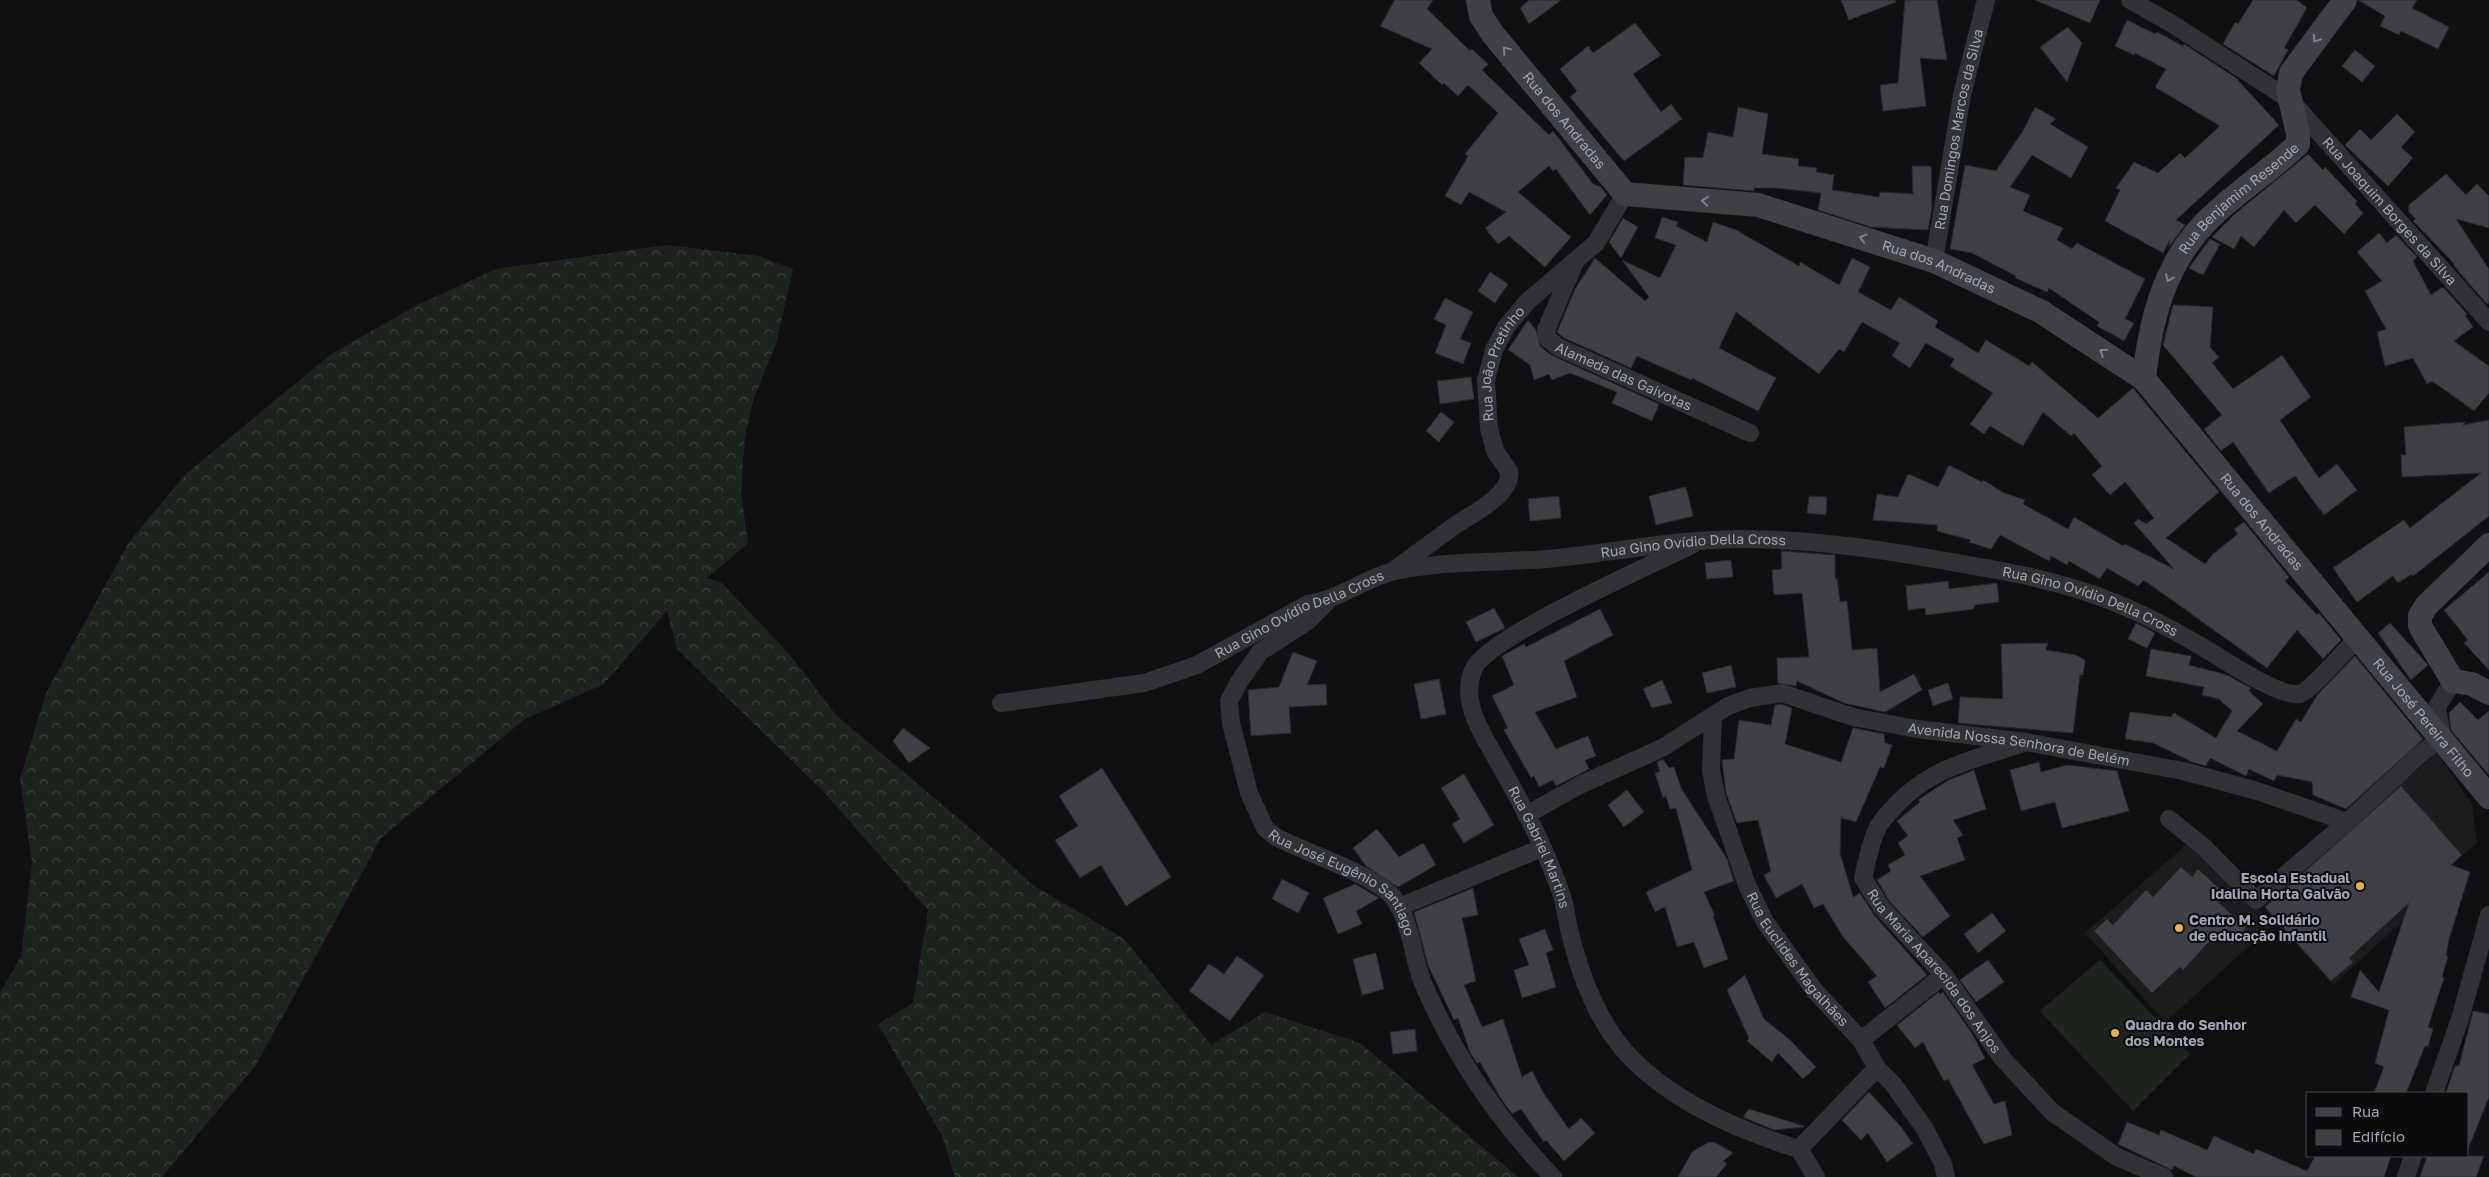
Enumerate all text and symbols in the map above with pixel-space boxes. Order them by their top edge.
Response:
street label: Rua Domingos Marcos da Silva [1930,27,1986,231]
one-way arrow [2313,34,2323,43]
one-way arrow [1503,47,1512,56]
street label: Rua dos Andradas [1520,68,1610,172]
street label: Rua Joaquim Borges da Silva [2319,133,2461,288]
street label: Rua Benjamim Resende [2174,139,2302,257]
one-way arrow [1701,196,1709,207]
one-way arrow [1859,234,1867,244]
street label: Rua dos Andradas [1880,236,1998,297]
one-way arrow [2165,273,2175,282]
street label: Rua João Pretinho [1477,303,1528,422]
street label: Alameda das Gaivotas [1553,338,1695,414]
one-way arrow [2099,349,2108,359]
street label: Rua dos Andradas [2217,469,2307,573]
street label: Rua Gino Ovídio Della Cross [1599,530,1786,561]
street label: Rua Gino Ovídio Della Cross [2001,562,2181,639]
street label: Rua Gino Ovídio Della Cross [1212,566,1386,662]
street label: Rua José Pereira Filho [2370,654,2478,780]
street label: Avenida Nossa Senhora de Belém [1907,719,2131,769]
street label: Rua Gabriel Martins [1505,783,1574,910]
street label: Rua José Eugênio Santiago [1265,825,1419,938]
place label: Escola Estadual Idalina Horta Galvão [2211,869,2350,902]
marker: Escola Estadual Idalina Horta Galvão [2354,880,2366,892]
street label: Rua Maria Aparecida dos Anjos [1864,885,2005,1056]
street label: Rua Euclides Magalhães [1744,889,1853,1030]
place label: Centro M. Solidário de educação infantil [2189,911,2327,944]
marker: Centro M. Solidário de educação infantil [2173,922,2185,934]
place label: Quadra do Senhor dos Montes [2125,1016,2247,1049]
marker: Quadra do Senhor dos Montes [2109,1027,2121,1039]
legend [2306,1092,2469,1157]
text: Rua [2352,1102,2379,1120]
text: Edifício [2352,1127,2405,1145]

